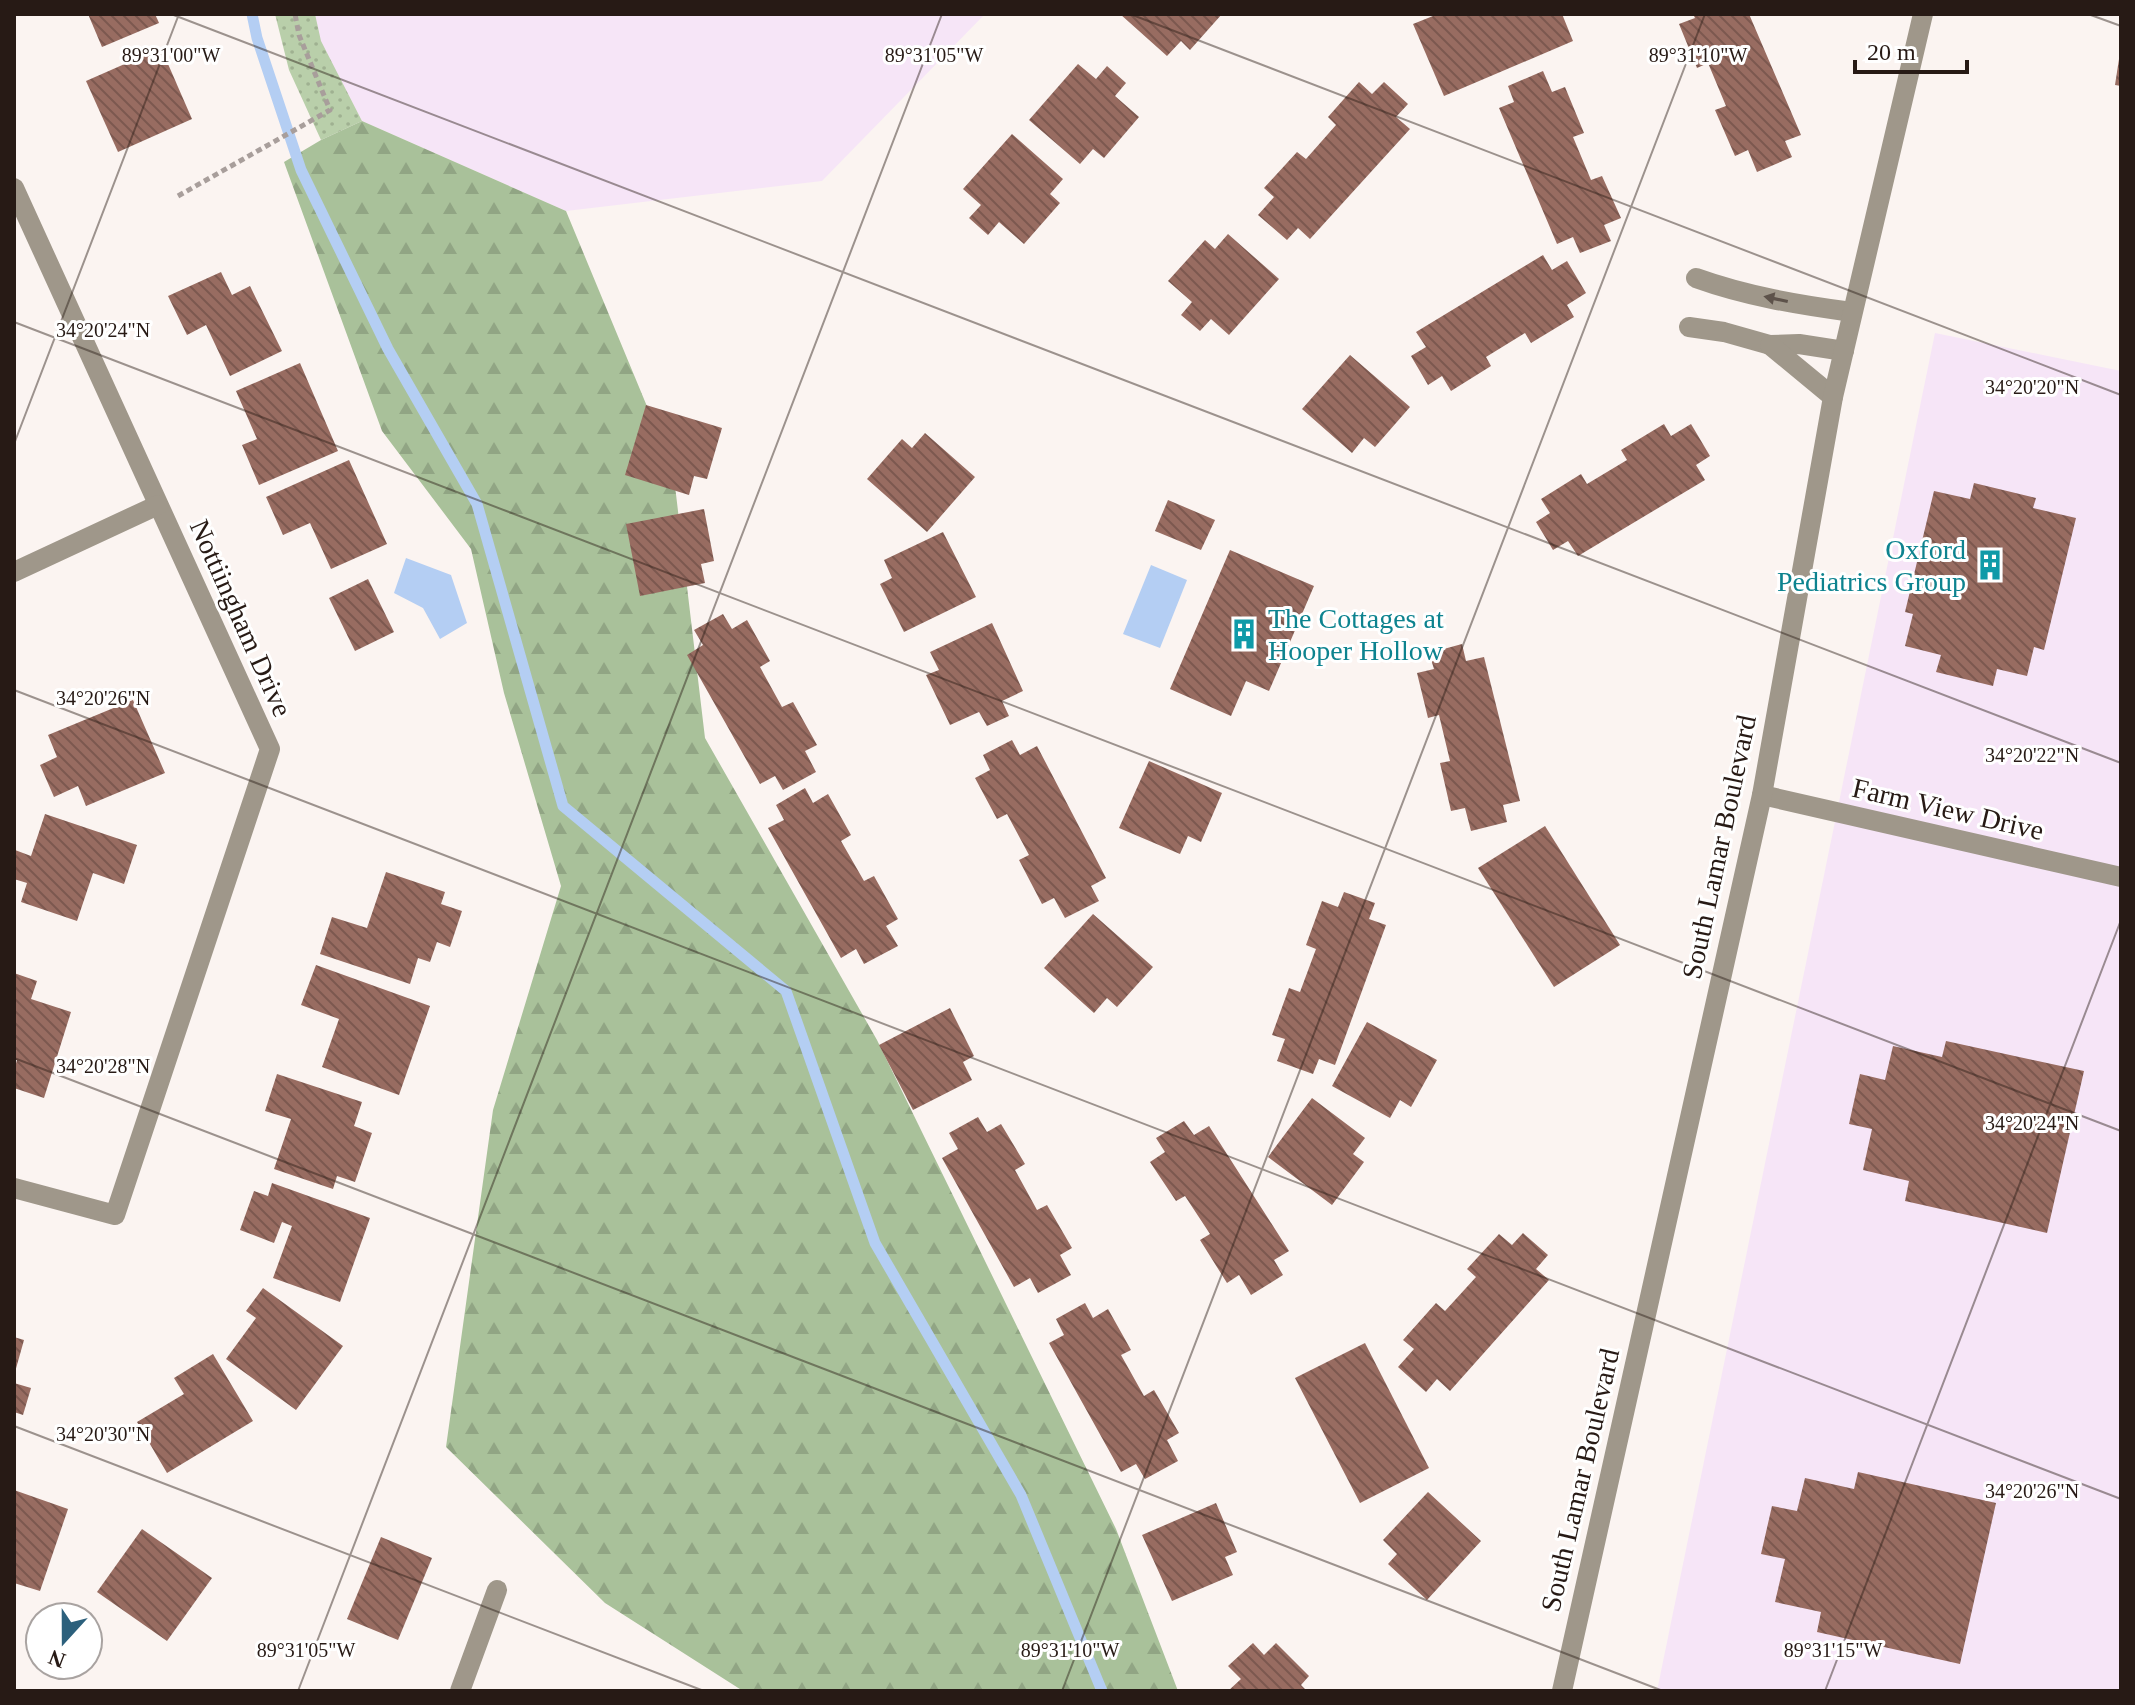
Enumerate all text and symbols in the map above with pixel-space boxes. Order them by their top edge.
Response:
scale bar [1855,24,1967,74]
text: 20 m [1867,39,1916,65]
text: 89°31'00"W [122,44,220,66]
text: 89°31'05"W [885,44,983,66]
text: 89°31'10"W [1649,44,1747,66]
one-way arrow [1763,292,1788,305]
text: 34°20'24"N [56,319,150,341]
text: 34°20'20"N [1985,376,2079,398]
street label: Nottiingham Drive [184,515,298,721]
place label: Oxford Pediatrics Group [1777,534,1966,597]
building icon: Oxford Pediatrics Group [1973,548,2007,582]
place label: The Cottages at Hooper Hollow [1268,603,1444,666]
building icon: The Cottages at Hooper Hollow [1227,617,1261,651]
text: 34°20'26"N [56,687,150,709]
street label: South Lamar Boulevard [1676,712,1762,982]
text: 34°20'22"N [1985,744,2079,766]
street label: Farm View Drive [1849,772,2047,846]
text: 34°20'28"N [56,1055,150,1077]
text: 34°20'24"N [1985,1112,2079,1134]
street label: South Lamar Boulevard [1535,1345,1625,1615]
text: 34°20'30"N [56,1423,150,1445]
text: 34°20'26"N [1985,1480,2079,1502]
north arrow [24,1601,104,1681]
text: 89°31'05"W [257,1639,355,1661]
text: 89°31'10"W [1021,1639,1119,1661]
text: 89°31'15"W [1784,1639,1882,1661]
text: N [45,1645,69,1674]

